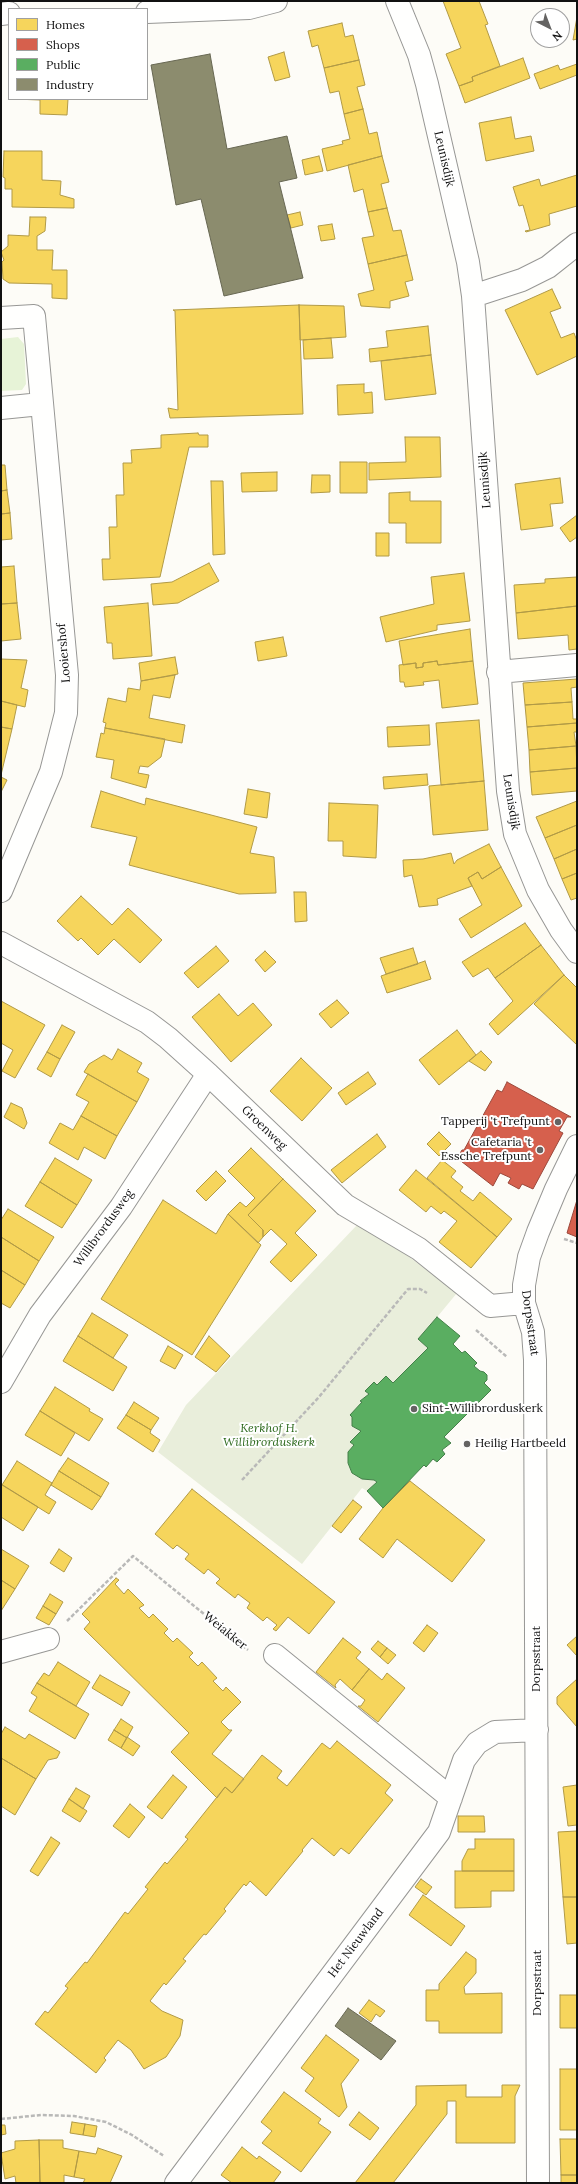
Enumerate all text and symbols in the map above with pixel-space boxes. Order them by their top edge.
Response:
legend [8,8,148,100]
north arrow [530,8,570,48]
text: Homes [46,17,85,32]
text: N [550,28,565,44]
text: Shops [46,37,80,52]
text: Public [46,57,80,72]
text: Industry [46,77,93,92]
street label: Leunisdijk [431,130,457,188]
street label: Leunisdijk [476,451,494,509]
street label: Looiershof [54,623,74,683]
street label: Leunisdijk [499,773,523,831]
street label: Groenweg [238,1103,290,1153]
place label: Tapperij 't Trefpunt [441,1115,550,1129]
marker: Tapperij 't Trefpunt [553,1117,563,1127]
place label: Cafetaria 't Essche Trefpunt [441,1136,532,1164]
marker: Cafetaria 't Essche Trefpunt [535,1145,545,1155]
street label: Willibrordusweg [71,1187,137,1269]
street label: Dorpsstraat [518,1289,542,1357]
place label: Sint-Willibrorduskerk [422,1402,543,1416]
marker: Sint-Willibrorduskerk [409,1404,419,1414]
park label: Kerkhof H. Willibrorduskerk [223,1422,315,1450]
place label: Heilig Hartbeeld [475,1437,566,1451]
marker: Heilig Hartbeeld [462,1439,472,1449]
street label: Weiakker [200,1609,250,1653]
street label: Dorpsstraat [530,1626,544,1692]
street label: Het Nieuwland [325,1906,387,1980]
street label: Dorpsstraat [531,1950,545,2016]

